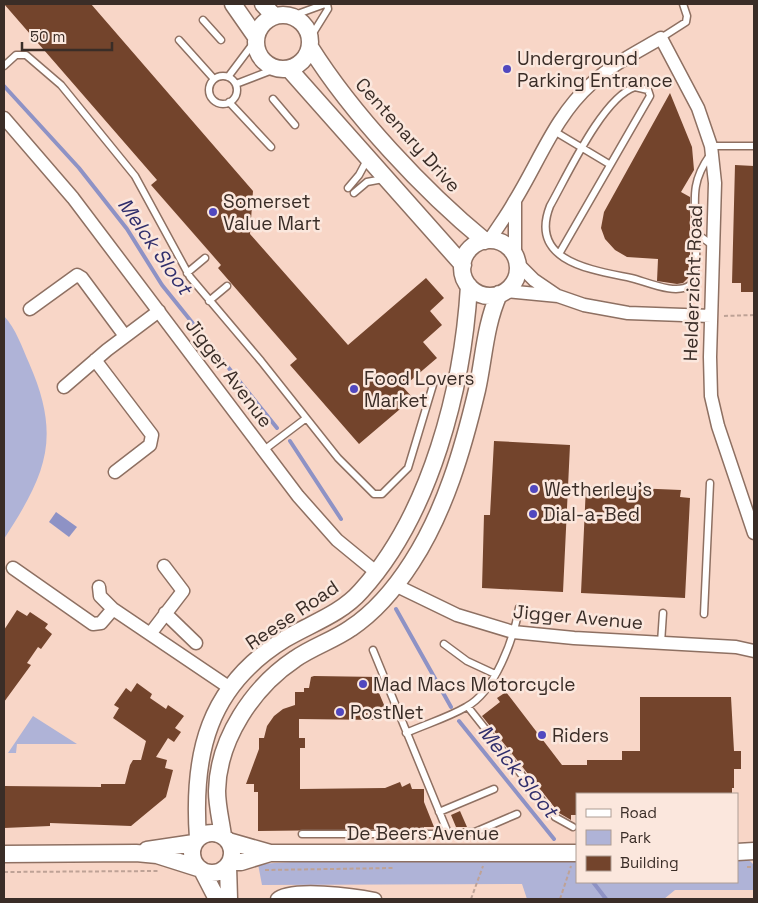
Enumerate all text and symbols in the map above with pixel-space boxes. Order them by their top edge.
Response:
scale bar [22,20,112,52]
text: 50 m [30,27,65,46]
place label: Underground Parking Entrance [517,46,673,93]
marker: Underground Parking Entrance [501,63,513,75]
street label: Centenary Drive [350,72,466,198]
place label: Somerset Value Mart [223,189,321,236]
water label: Melck Sloot [112,192,199,301]
street label: Helderzicht Road [678,204,708,362]
marker: Somerset Value Mart [207,206,219,218]
street label: Jigger Avenue [180,313,278,433]
place label: Food Lovers Market [364,366,475,413]
marker: Food Lovers Market [348,383,360,395]
place label: Wetherley's [544,477,652,502]
marker: Wetherley's [528,483,540,495]
place label: Dial-a-Bed [543,502,640,527]
marker: Dial-a-Bed [527,508,539,520]
street label: Reese Road [241,575,343,655]
street label: Jigger Avenue [512,599,644,635]
place label: Mad Macs Motorcycle [373,672,576,697]
marker: Mad Macs Motorcycle [357,678,369,690]
place label: PostNet [350,700,424,725]
marker: PostNet [334,706,346,718]
water label: Melck Sloot [472,719,565,824]
place label: Riders [552,723,609,748]
marker: Riders [536,729,548,741]
legend [576,793,738,883]
text: Road [620,803,657,822]
street label: De Beers Avenue [347,821,499,846]
text: Park [620,828,651,847]
text: Building [620,853,679,872]

